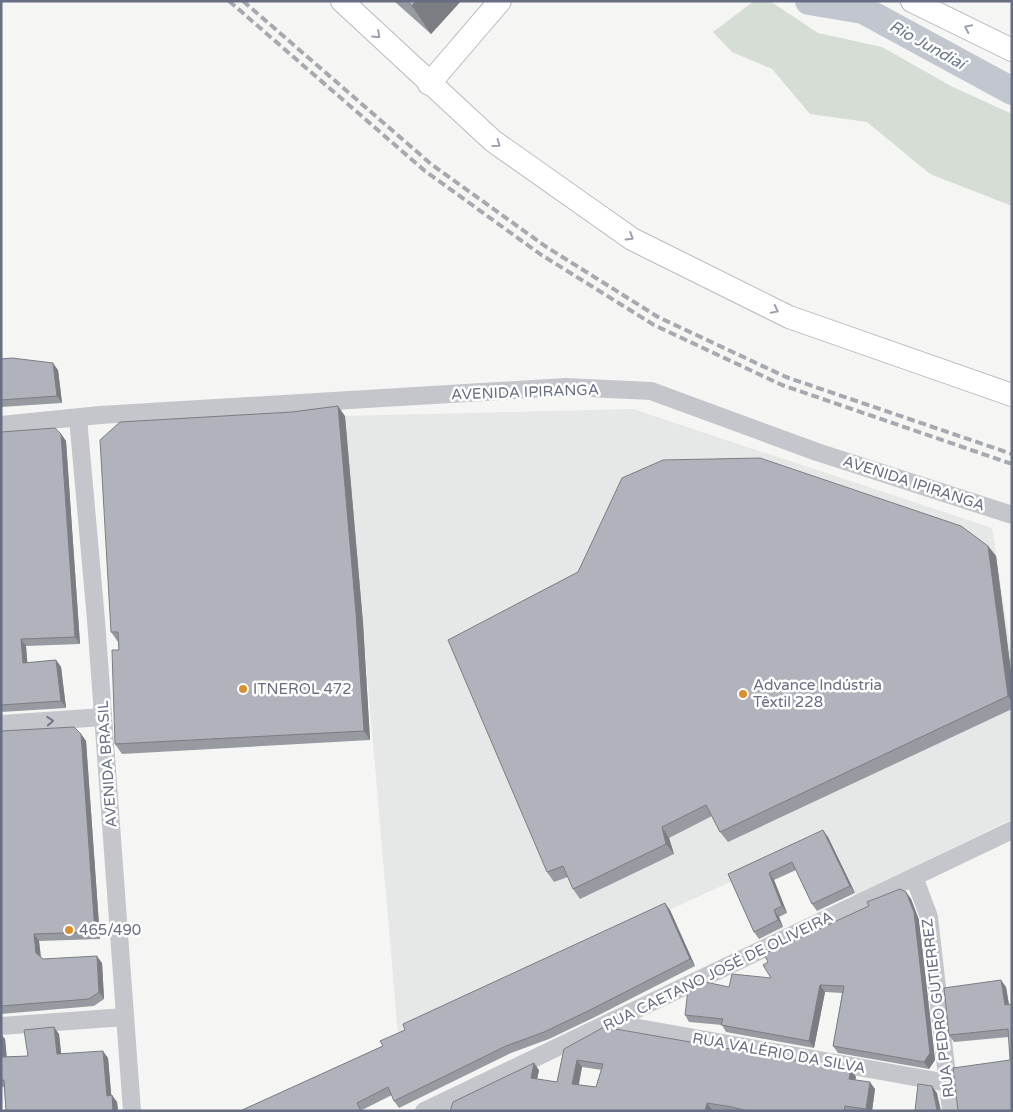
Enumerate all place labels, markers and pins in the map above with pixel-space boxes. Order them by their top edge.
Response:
place label: Advance Indústria Têxtil 228 [753,676,882,711]
place label: ITNEROL 472 [253,680,352,698]
marker: ITNEROL 472 [237,683,249,695]
marker: Advance Indústria Têxtil 228 [737,688,749,700]
place label: 465/490 [79,921,141,939]
marker: 465/490 [63,924,75,936]

